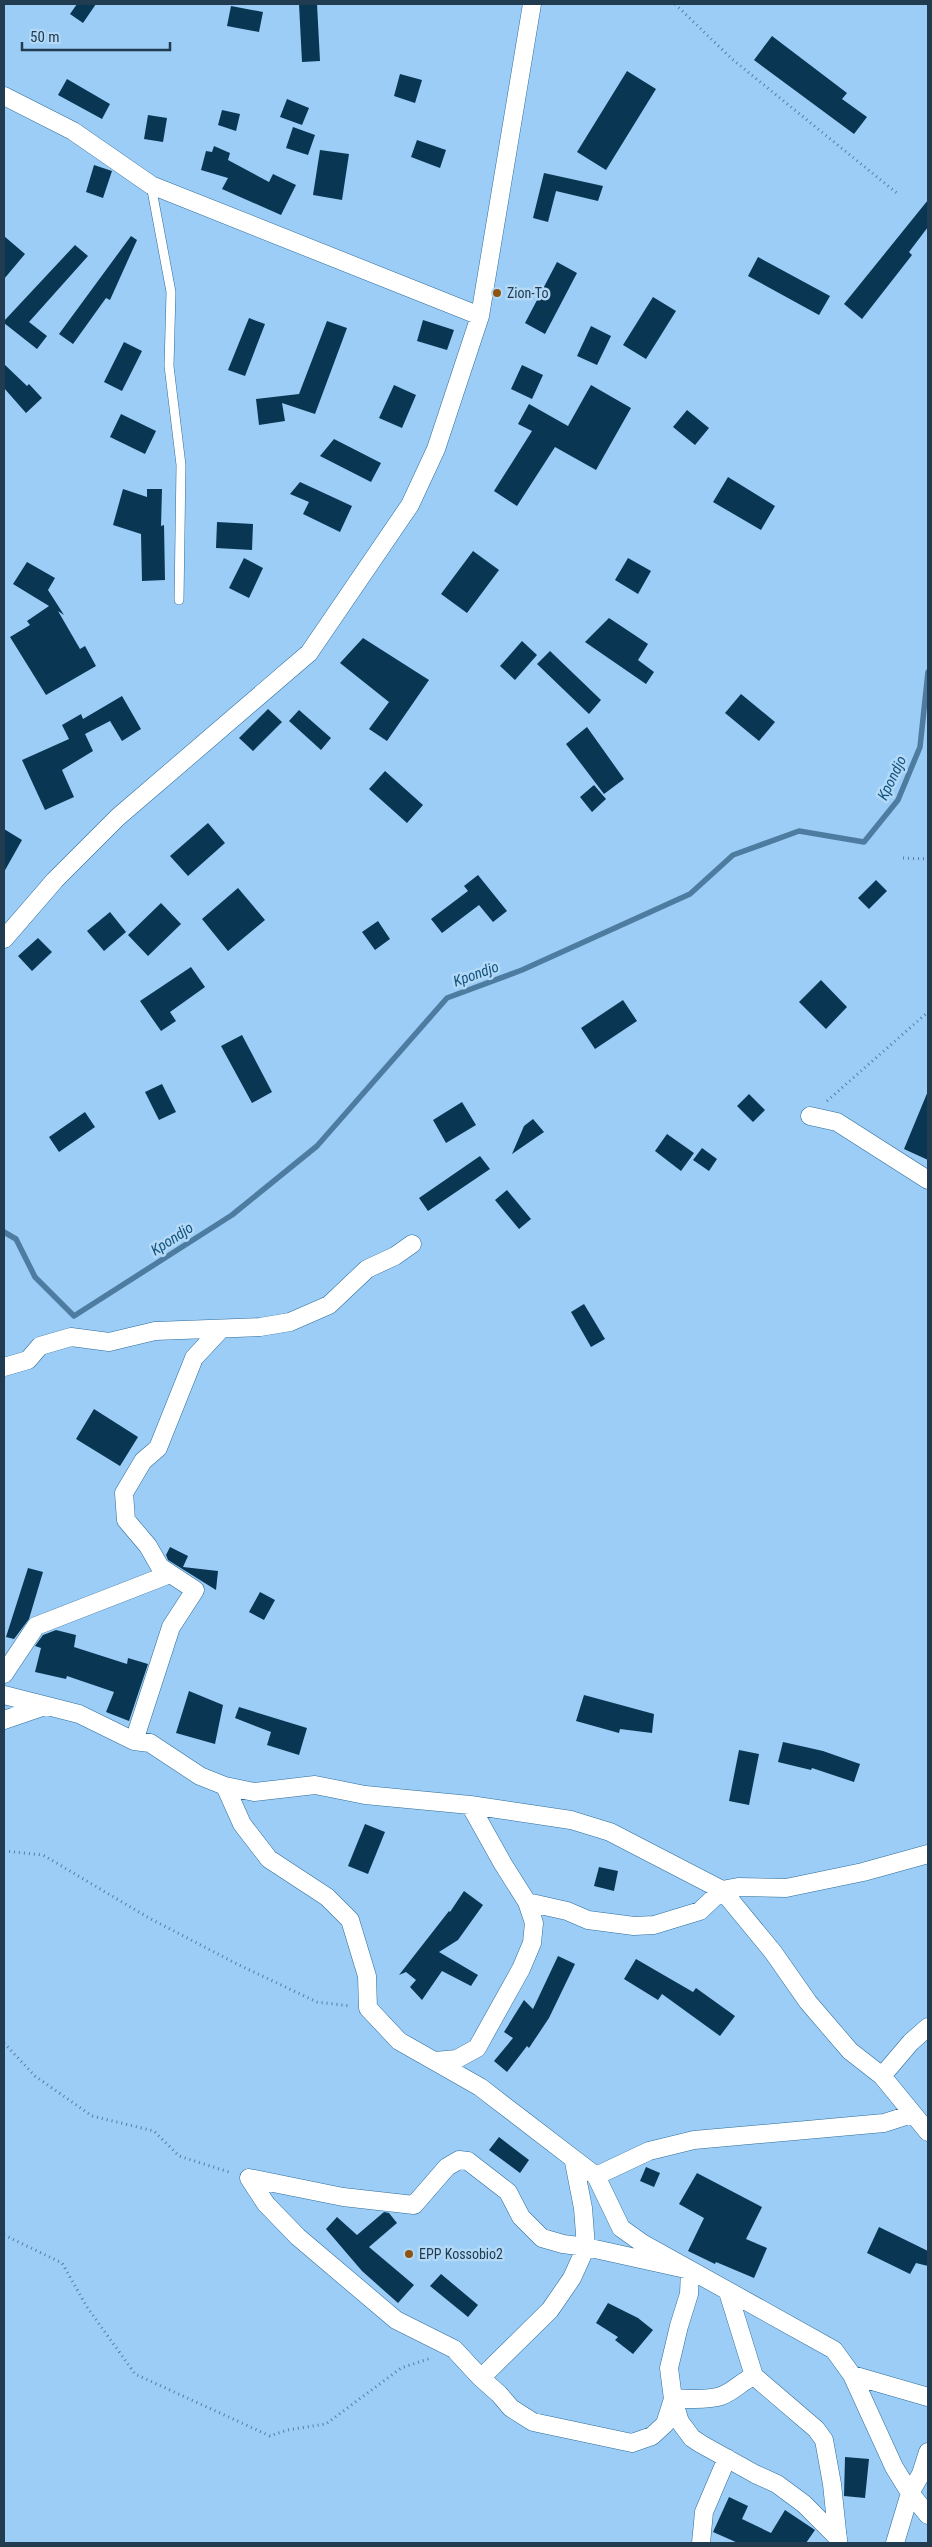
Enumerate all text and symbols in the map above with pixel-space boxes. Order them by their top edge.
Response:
scale bar [22,20,170,52]
text: 50 m [30,28,60,46]
place label: Zion-To [507,285,548,301]
marker: Zion-To [491,287,503,299]
water label: Kpondjo [874,753,910,803]
water label: Kpondjo [451,957,501,991]
water label: Kpondjo [147,1219,197,1259]
place label: EPP Kossobio2 [419,2246,503,2262]
marker: EPP Kossobio2 [403,2248,415,2260]

